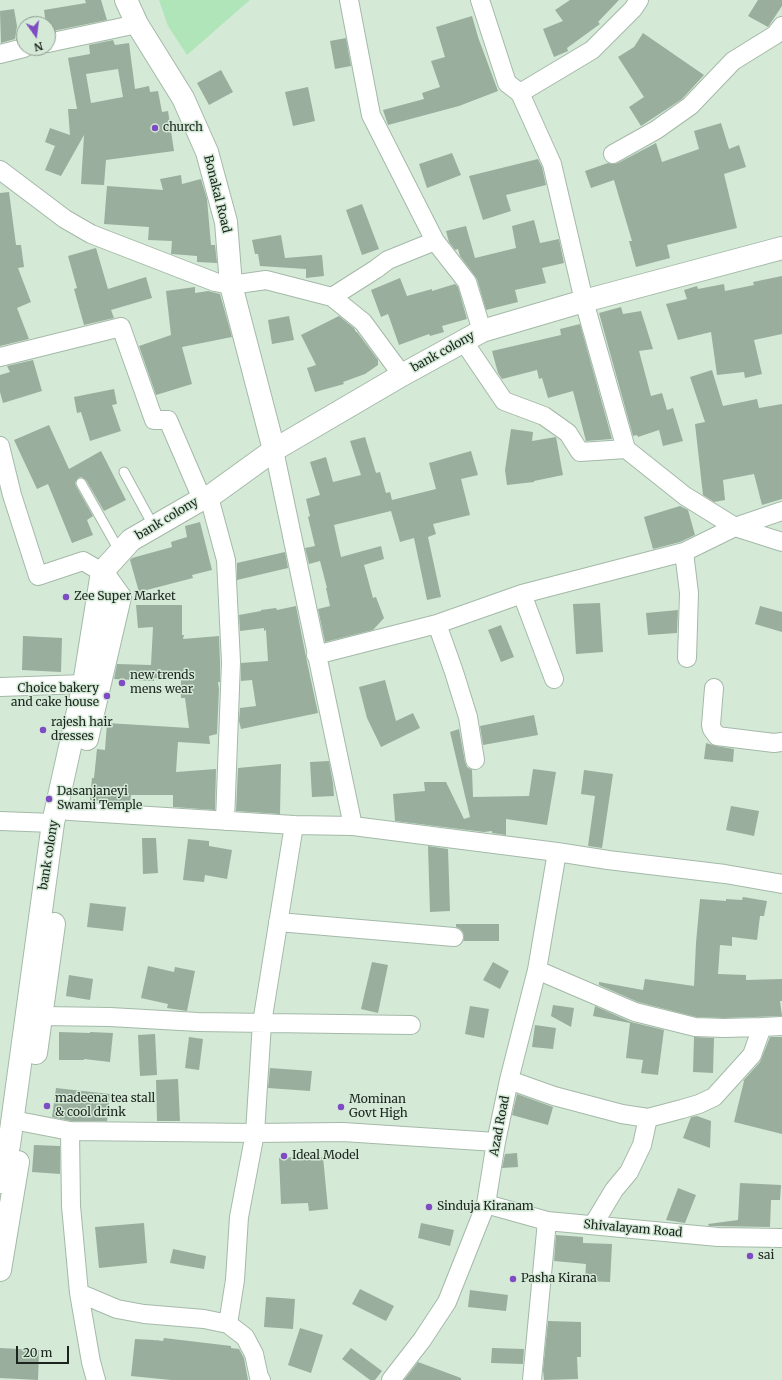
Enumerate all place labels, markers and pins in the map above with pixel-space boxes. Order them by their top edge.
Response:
place label: church [163,121,203,135]
marker: church [150,123,160,133]
place label: Zee Super Market [74,590,176,604]
marker: Zee Super Market [61,592,71,602]
place label: new trends mens wear [130,669,195,697]
marker: new trends mens wear [117,678,127,688]
place label: Choice bakery and cake house [11,682,99,710]
marker: Choice bakery and cake house [102,691,112,701]
place label: rajesh hair dresses [51,716,113,744]
marker: rajesh hair dresses [38,725,48,735]
place label: Dasanjaneyi Swami Temple [57,785,142,813]
marker: Dasanjaneyi Swami Temple [44,794,54,804]
place label: madeena tea stall & cool drink [55,1092,155,1120]
place label: Mominan Govt High [349,1093,408,1121]
marker: madeena tea stall & cool drink [42,1101,52,1111]
marker: Mominan Govt High [336,1102,346,1112]
place label: Ideal Model [292,1149,359,1163]
marker: Ideal Model [279,1151,289,1161]
place label: Sinduja Kiranam [437,1200,534,1214]
marker: Sinduja Kiranam [424,1202,434,1212]
place label: sai [758,1249,774,1263]
marker: sai [745,1251,755,1261]
place label: Pasha Kirana [521,1272,597,1286]
marker: Pasha Kirana [508,1274,518,1284]

